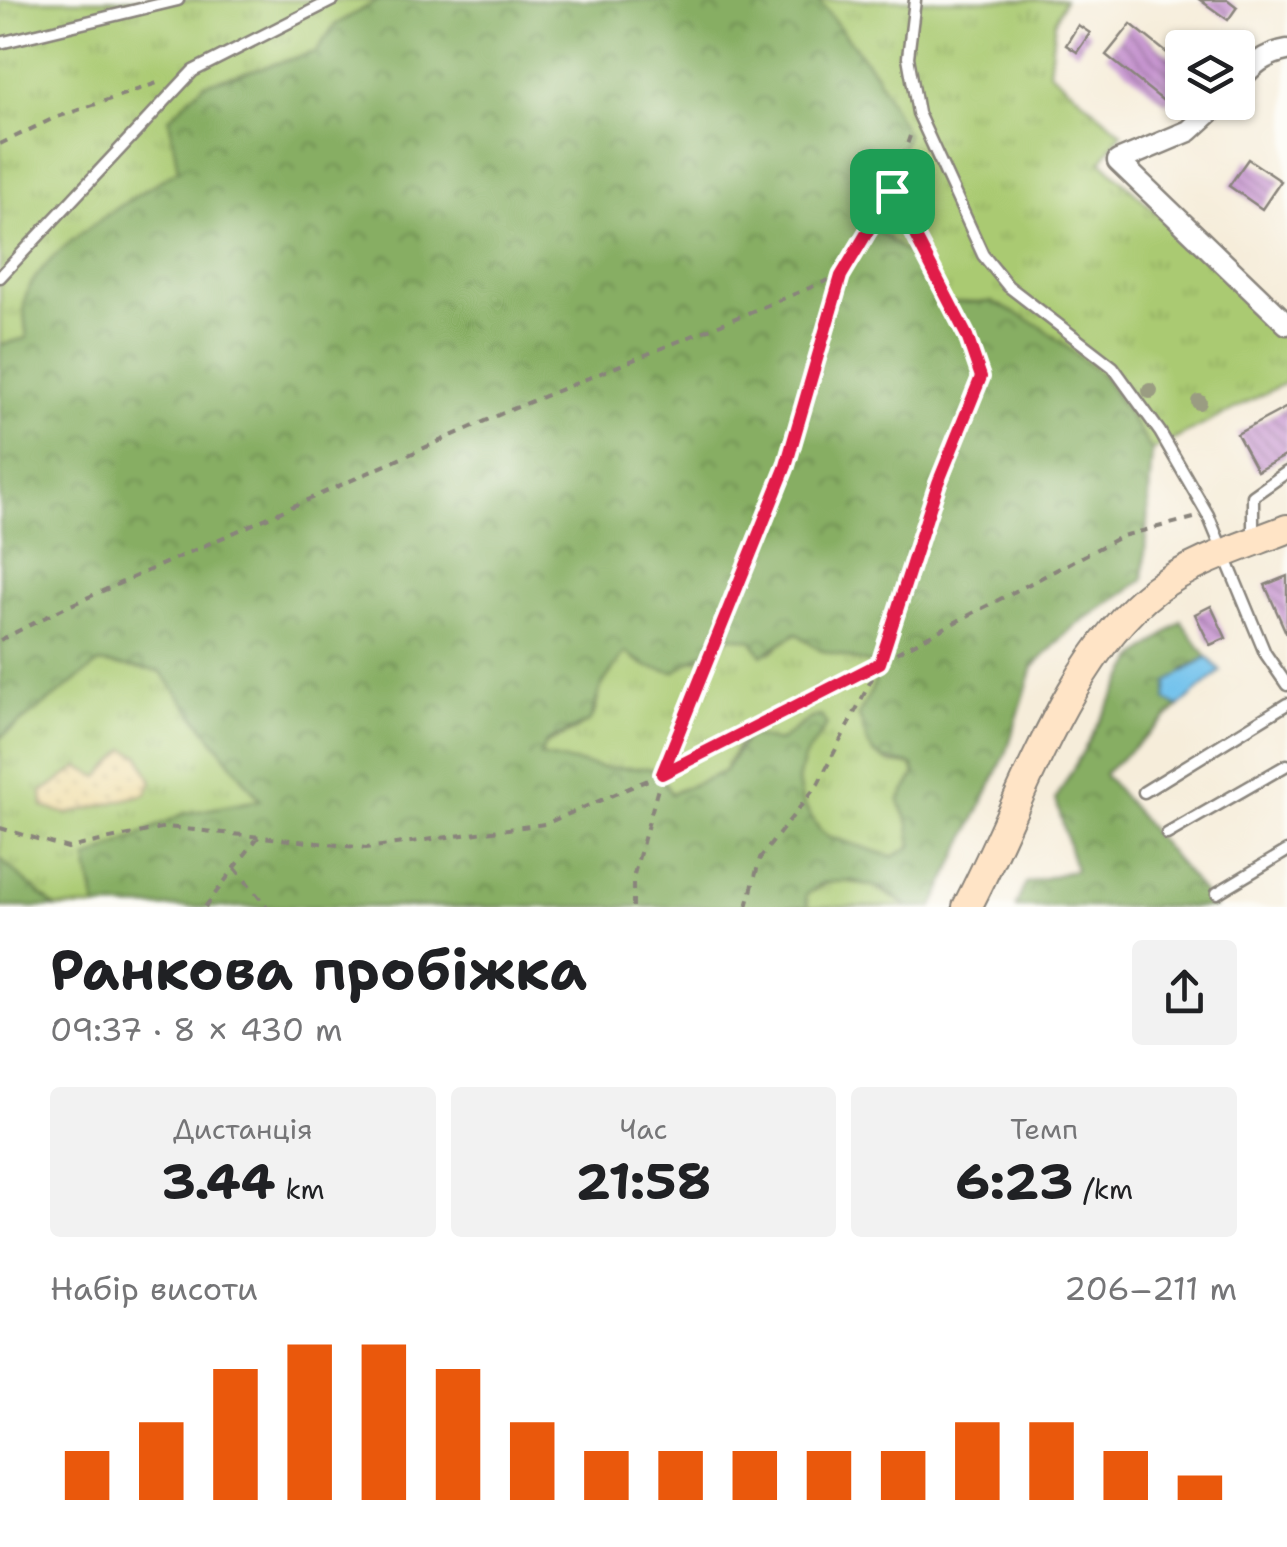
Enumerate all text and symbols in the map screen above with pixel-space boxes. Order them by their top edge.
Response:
map controls [1165,30,1255,120]
button: layers [1165,30,1255,120]
pin [850,149,935,234]
icon: arrive [865,164,920,219]
text: Ранкова пробіжка [50,933,587,1007]
button: share [1132,940,1237,1045]
text: 09:37 · 8 × 430 m [50,1008,343,1051]
text: Дистанція [173,1110,313,1148]
text: Час [619,1110,668,1148]
text: Темп [1010,1110,1078,1148]
text: 3.44 [161,1148,276,1215]
text: 21:58 [576,1148,711,1215]
text: 6:23 [955,1148,1073,1215]
text: km [276,1170,325,1208]
text: /km [1073,1170,1133,1208]
text: Набір висоти [50,1267,258,1310]
text: 206–211 m [1064,1267,1237,1310]

